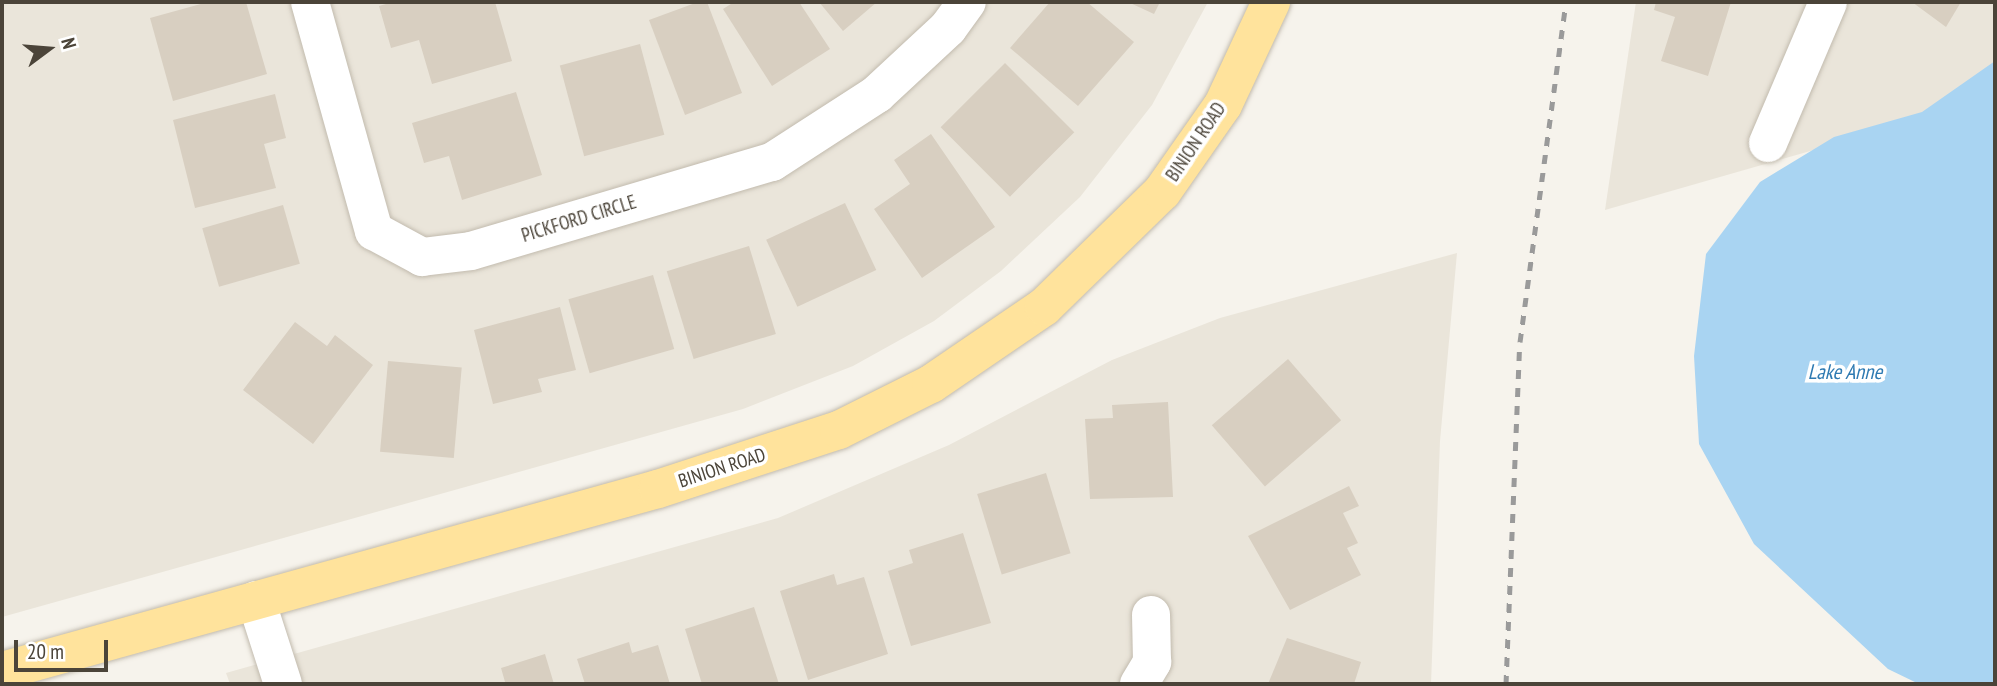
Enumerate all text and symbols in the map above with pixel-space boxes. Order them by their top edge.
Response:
north arrow [14,14,84,84]
text: N [56,35,82,51]
street label: BINION ROAD [1161,98,1231,186]
street label: PICKFORD CIRCLE [519,191,639,247]
water label: Lake Anne [1808,359,1882,385]
street label: BINION ROAD [676,443,768,493]
scale bar [18,626,112,670]
text: 20 m [27,638,64,665]

